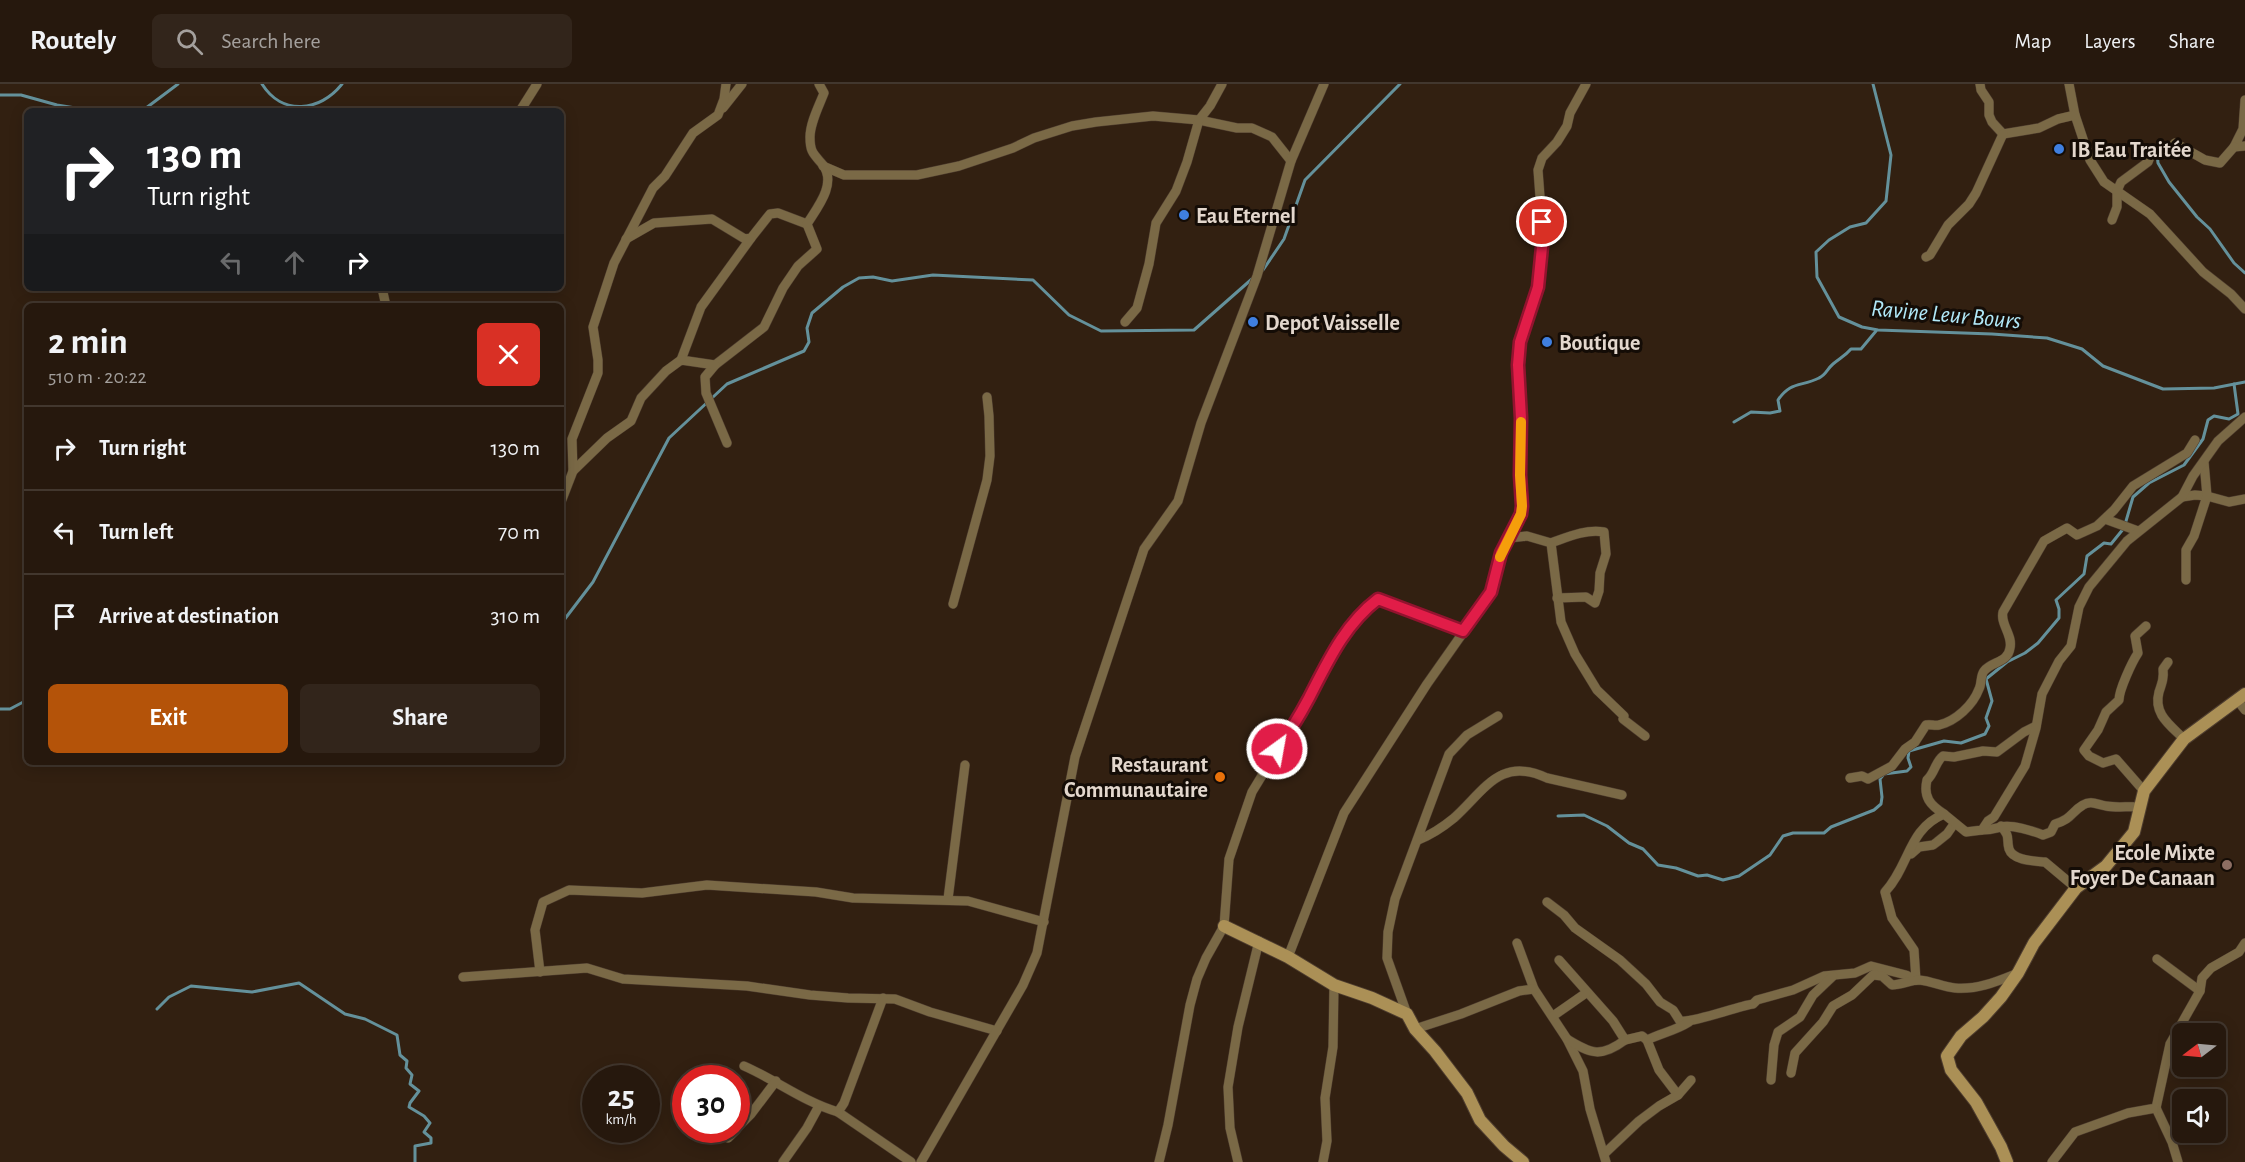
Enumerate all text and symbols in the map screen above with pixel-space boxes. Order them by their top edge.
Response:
search box [152,14,572,68]
icon: search [173,25,206,58]
text: Routely [30,27,116,55]
text: Search here [221,30,321,52]
text: Map [2015,31,2051,52]
text: Layers [2084,31,2135,52]
text: Share [2168,31,2215,52]
icon: right [48,132,126,210]
text: 130 m [147,134,242,176]
place label: IB Eau Traitée [2071,139,2191,161]
marker: IB Eau Traitée [2052,142,2066,156]
text: Turn right [147,183,250,210]
pin [1516,196,1567,247]
place label: Eau Eternel [1196,205,1296,227]
icon: arrive [1525,205,1558,238]
marker: Eau Eternel [1177,208,1191,222]
icon: left [215,246,248,279]
icon: ahead [278,246,311,279]
icon: right [341,246,374,279]
water label: Ravine Leur Bours [1870,296,2022,334]
place label: Depot Vaisselle [1265,312,1400,334]
marker: Depot Vaisselle [1246,315,1260,329]
button: close [477,323,540,386]
text: 2 min [48,324,128,360]
place label: Boutique [1559,332,1640,354]
marker: Boutique [1540,335,1554,349]
text: 510 m · 20:22 [48,367,147,387]
icon: right [48,432,81,465]
text: Turn right [99,437,186,459]
text: 130 m [491,437,540,459]
icon: left [48,516,81,549]
text: Turn left [99,521,173,543]
text: 70 m [498,521,540,543]
icon: arrive [48,600,81,633]
text: Arrive at destination [99,605,279,627]
text: 310 m [491,605,540,627]
button: Exit [48,684,288,753]
button: Share [300,684,540,753]
position arrow [1245,717,1309,781]
place label: Restaurant Communautaire [1064,754,1209,801]
marker: Restaurant Communautaire [1213,770,1227,784]
place label: Ecole Mixte Foyer De Canaan [2070,842,2215,890]
marker: Ecole Mixte Foyer De Canaan [2220,858,2234,872]
north arrow [2172,1023,2226,1077]
map controls [2172,1023,2226,1143]
speed limit sign: 30 [672,1065,750,1143]
text: 25 [607,1082,635,1112]
button: sound [2172,1089,2226,1143]
text: km/h [606,1112,636,1127]

